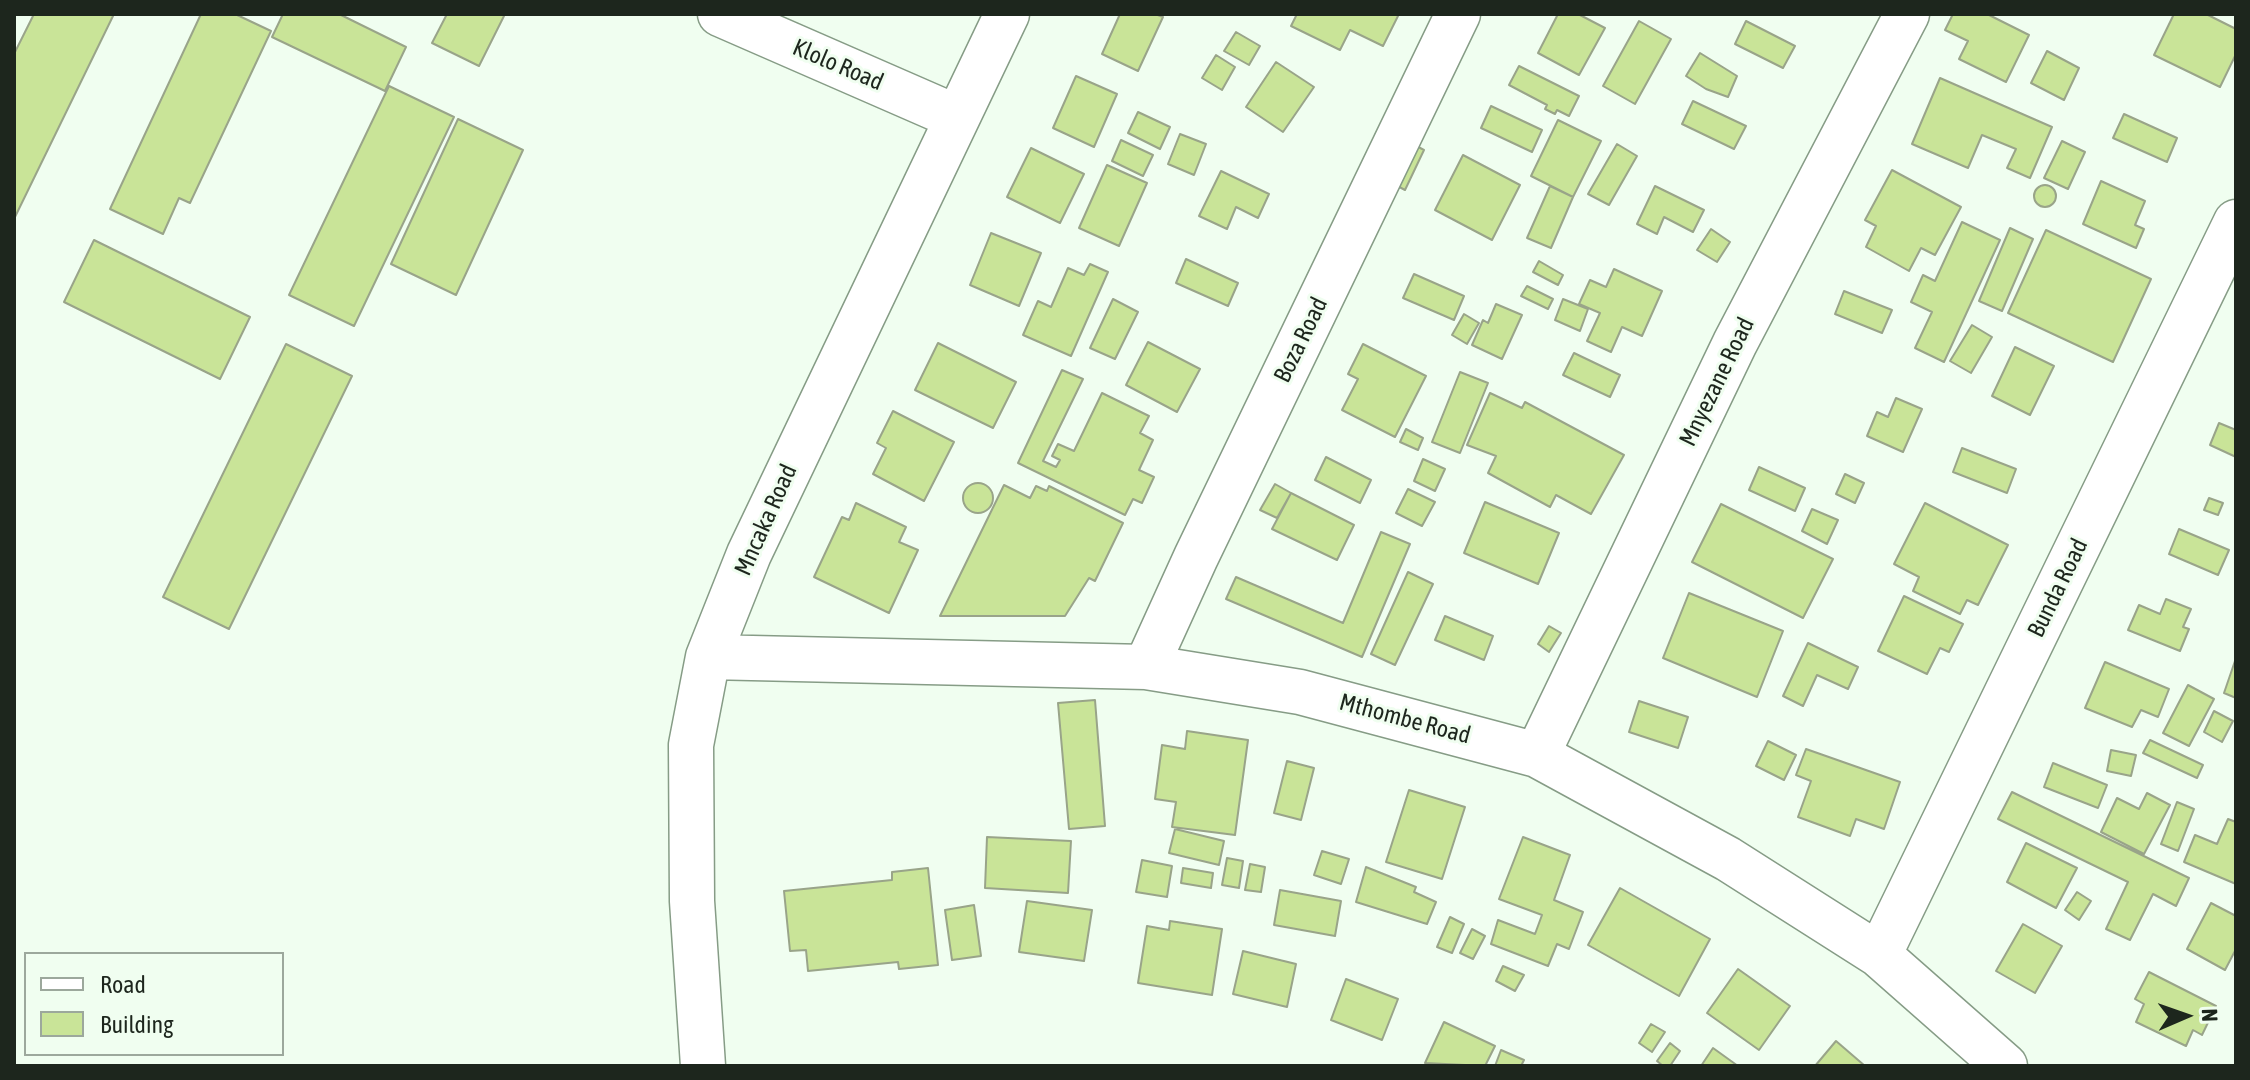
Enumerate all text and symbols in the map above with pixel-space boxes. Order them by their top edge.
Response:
street label: Klolo Road [788,33,888,97]
street label: Boza Road [1268,293,1334,387]
street label: Mnyezane Road [1673,313,1761,451]
street label: Mncaka Road [729,460,803,580]
street label: Bunda Road [2022,534,2094,642]
street label: Mthombe Road [1336,688,1474,750]
legend [24,952,284,1056]
text: Road [100,971,146,998]
north arrow [2146,976,2226,1056]
text: N [2197,1008,2223,1022]
text: Building [100,1011,173,1038]

